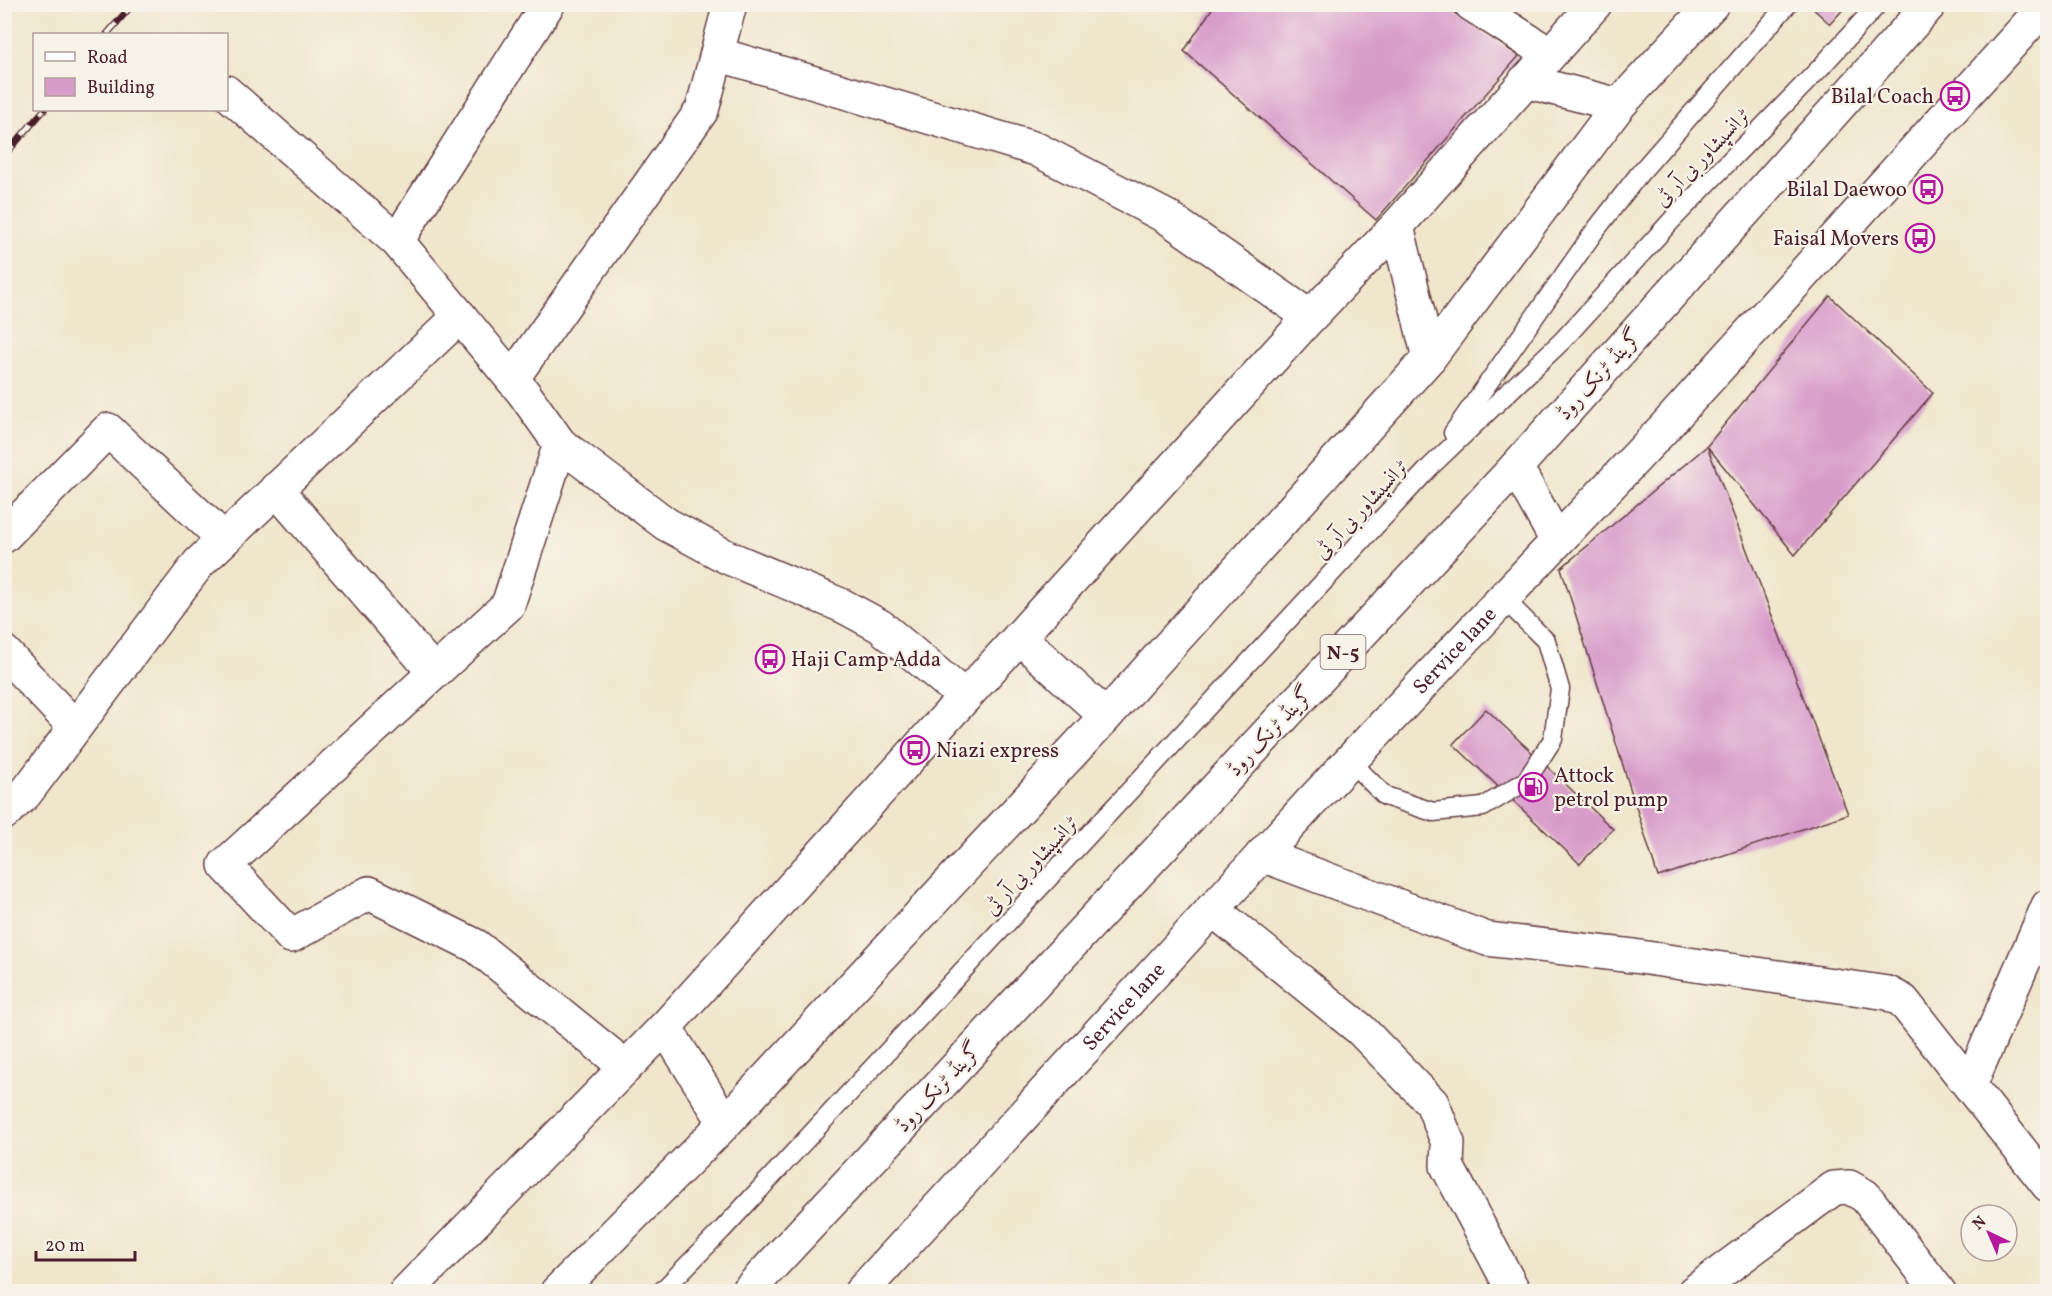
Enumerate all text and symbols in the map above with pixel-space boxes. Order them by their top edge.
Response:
legend [33,33,228,111]
text: Road [87,46,128,71]
text: Building [87,76,155,101]
bus stop icon: Bilal Coach [1939,80,1971,112]
place label: Bilal Coach [1831,83,1934,112]
street label: ٹرانسپشاور بی آر ٹی [1648,102,1758,214]
bus stop icon: Bilal Daewoo [1912,173,1944,205]
place label: Bilal Daewoo [1786,176,1907,205]
bus stop icon: Faisal Movers [1904,222,1936,254]
place label: Faisal Movers [1773,225,1899,254]
street label: گرینڈ ٹرنک روڈ [1550,322,1649,427]
street label: ٹرانسپشاور بی آر ٹی [1308,454,1416,567]
street label: Service lane [1407,601,1504,701]
road number: N-5 [1320,635,1366,669]
bus stop icon: Haji Camp Adda [754,643,786,675]
place label: Haji Camp Adda [791,646,941,675]
street label: گرینڈ ٹرنک روڈ [1221,680,1321,784]
bus stop icon: Niazi express [899,734,931,766]
place label: Niazi express [936,737,1059,766]
place label: Attock petrol pump [1554,762,1668,815]
fuel station icon: Attock petrol pump [1517,771,1549,803]
street label: ٹرانسپشاور بی آر ٹی [978,810,1086,923]
street label: Service lane [1077,957,1173,1058]
street label: گرینڈ ٹرنک روڈ [889,1036,989,1140]
north arrow [1959,1203,2019,1263]
text: N [1968,1211,1992,1236]
scale bar [36,1224,135,1262]
text: 20 m [45,1234,85,1259]

